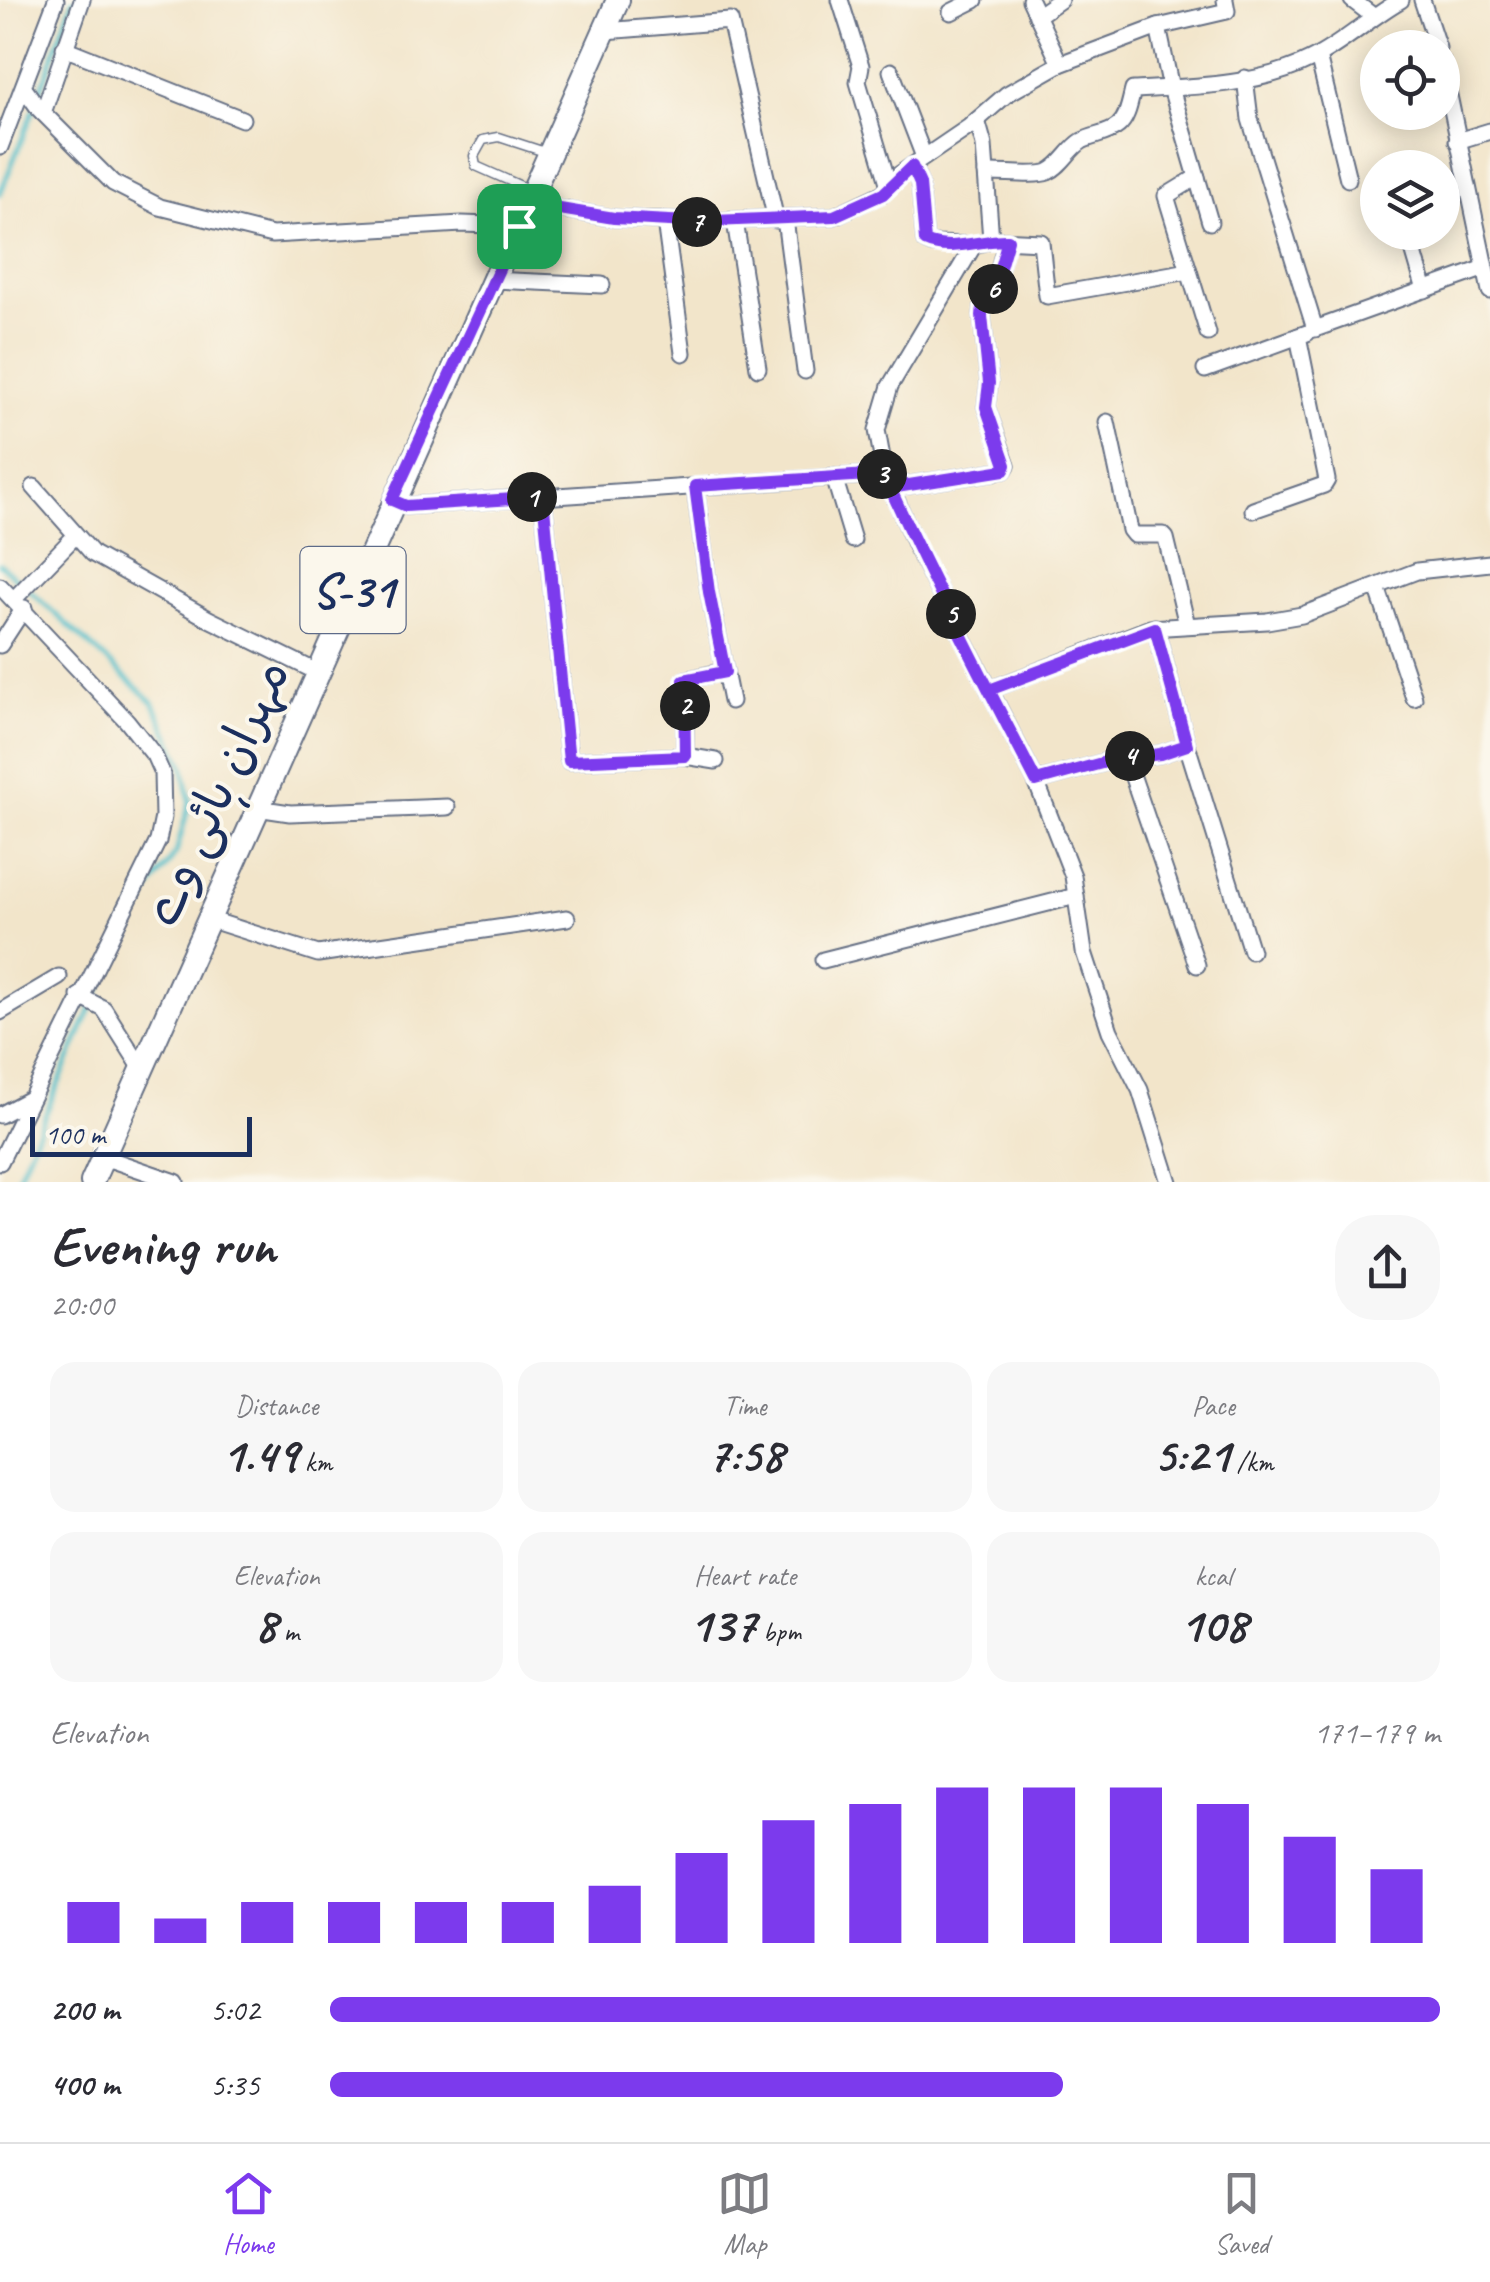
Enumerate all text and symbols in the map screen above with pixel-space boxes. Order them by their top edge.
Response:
map controls [1360,30,1460,250]
button: locate [1360,30,1460,130]
button: layers [1360,150,1460,250]
pin [477,184,562,269]
pin: 7 [672,197,722,247]
icon: arrive [492,199,547,254]
text: 7 [691,204,703,239]
pin: 6 [968,264,1018,314]
text: 6 [986,271,1000,306]
pin: 3 [857,449,907,499]
text: 3 [876,456,888,491]
pin: 1 [507,472,557,522]
text: 1 [526,479,538,514]
road number: S-31 [300,547,406,633]
pin: 5 [926,589,976,639]
text: 5 [945,596,957,631]
street label: مہران ہائی وے [130,649,308,938]
pin: 2 [660,681,710,731]
text: 2 [679,688,691,723]
pin: 4 [1105,731,1155,781]
text: 4 [1124,738,1136,773]
scale bar [30,1112,252,1156]
text: 100 m [45,1117,105,1152]
text: Evening run [50,1211,275,1281]
button: share [1335,1215,1440,1320]
text: 20:00 [50,1284,114,1325]
text: Distance [235,1388,318,1423]
text: Time [724,1388,766,1423]
text: Pace [1192,1388,1235,1423]
text: 1.49 [221,1423,298,1486]
text: 7:58 [707,1423,783,1486]
text: 5:21 [1153,1423,1230,1486]
text: km [298,1444,332,1479]
text: /km [1230,1444,1273,1479]
text: Elevation [234,1558,320,1593]
text: Heart rate [694,1558,796,1593]
text: kcal [1195,1558,1232,1593]
text: 8 [254,1593,277,1656]
text: 137 [689,1593,756,1656]
text: 108 [1180,1593,1247,1656]
text: m [277,1614,299,1649]
text: bpm [756,1614,801,1649]
text: Elevation [50,1712,148,1753]
text: 171–179 m [1314,1712,1440,1753]
text: 200 m [50,1989,119,2030]
text: 5:02 [210,1989,260,2030]
text: 400 m [50,2064,119,2105]
text: 5:35 [210,2064,260,2105]
tab: Home [221,2166,276,2261]
tab: Map [717,2166,772,2261]
tab: Saved [1214,2166,1269,2261]

